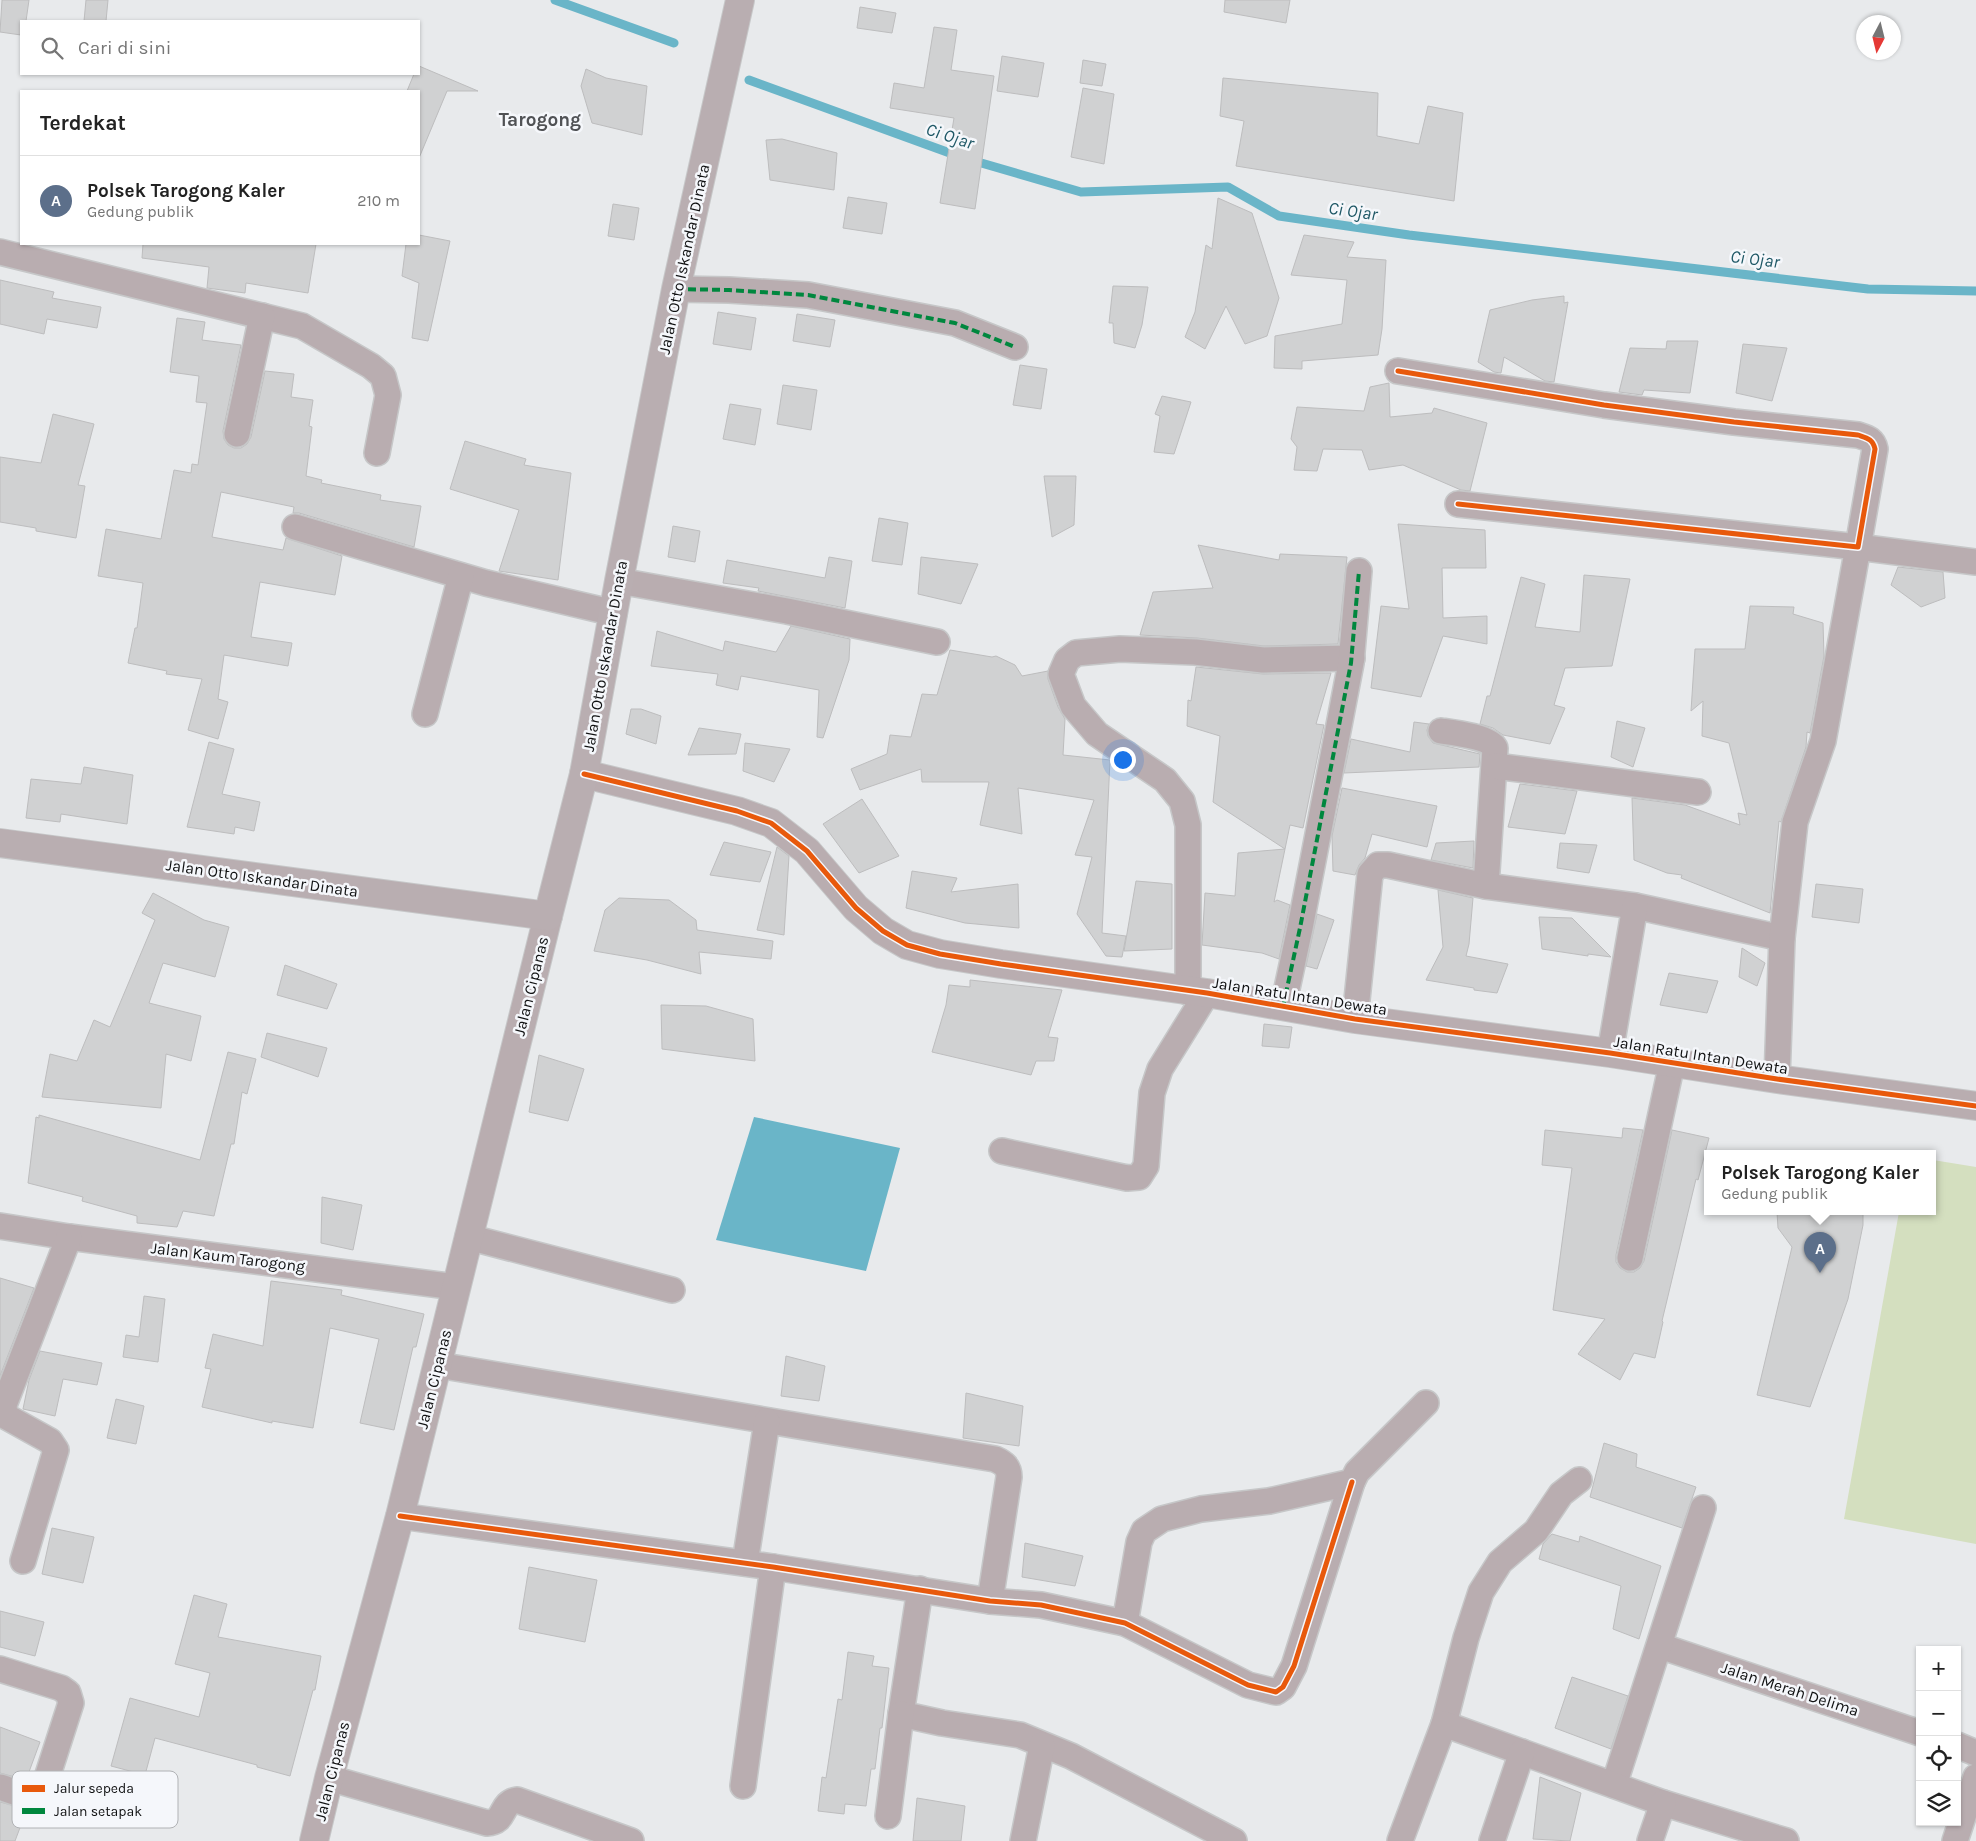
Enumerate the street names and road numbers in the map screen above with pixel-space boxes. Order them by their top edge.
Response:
street label: Jalan Otto Iskandar Dinata [655,162,713,356]
street label: Jalan Otto Iskandar Dinata [579,559,631,753]
street label: Jalan Otto Iskandar Dinata [165,855,359,901]
street label: Jalan Cipanas [509,934,553,1038]
street label: Jalan Ratu Intan Dewata [1211,973,1389,1019]
street label: Jalan Ratu Intan Dewata [1612,1032,1790,1078]
street label: Jalan Kaum Tarogong [150,1238,306,1276]
street label: Jalan Cipanas [412,1327,456,1431]
street label: Jalan Merah Delima [1719,1658,1861,1720]
street label: Jalan Cipanas [310,1719,354,1823]

